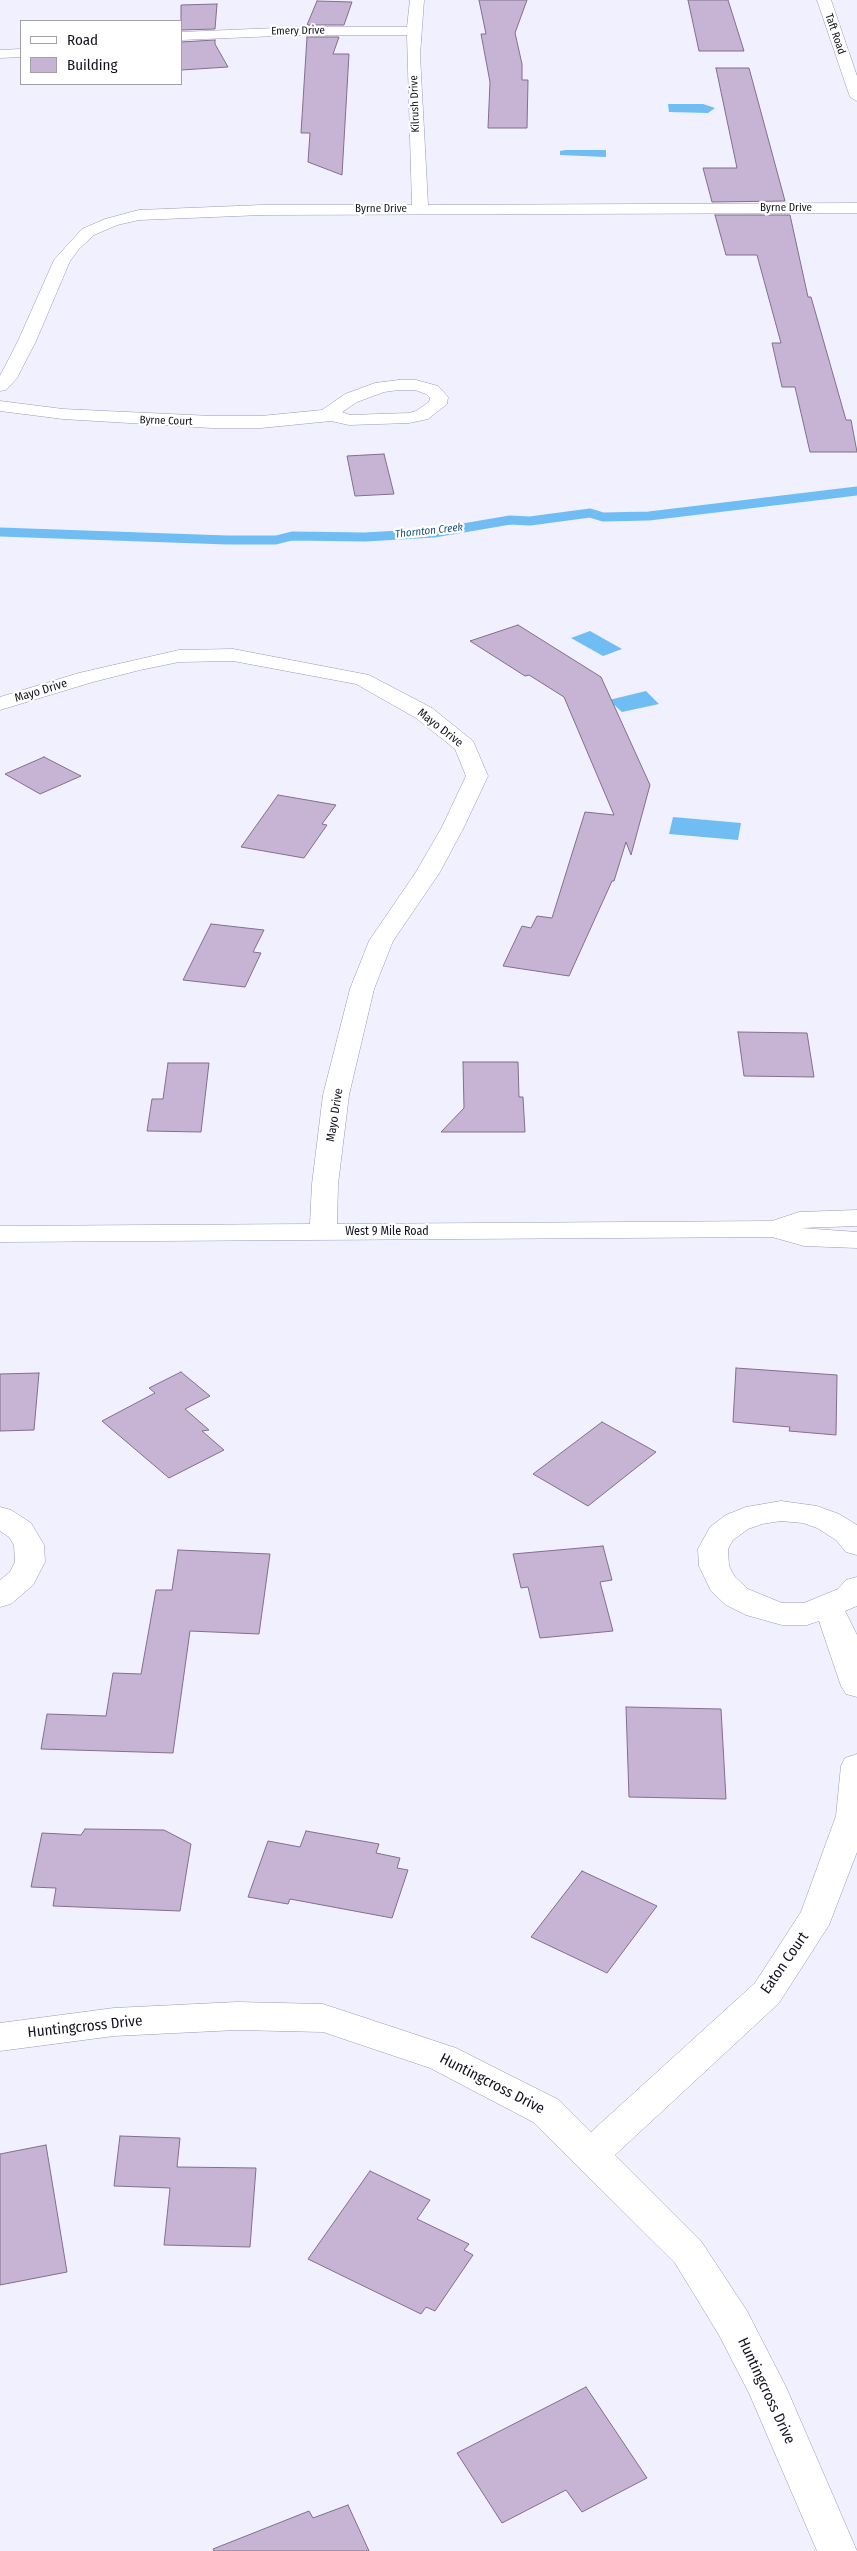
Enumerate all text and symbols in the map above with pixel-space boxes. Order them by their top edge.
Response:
street label: Taft Road [822,12,848,56]
legend [20,20,182,85]
street label: Emery Drive [271,24,325,38]
text: Road [67,31,98,49]
text: Building [67,56,118,74]
street label: Kilrush Drive [407,75,423,133]
street label: Byrne Drive [760,201,812,215]
street label: Byrne Drive [355,202,407,216]
street label: Byrne Court [139,413,193,429]
water label: Thornton Creek [394,521,464,541]
street label: Mayo Drive [13,676,69,706]
street label: Mayo Drive [414,706,466,750]
street label: Mayo Drive [324,1087,346,1143]
street label: West 9 Mile Road [345,1225,429,1239]
street label: Eaton Court [757,1929,813,1997]
street label: Huntingcross Drive [27,2012,143,2042]
street label: Huntingcross Drive [437,2050,547,2118]
street label: Huntingcross Drive [733,2335,799,2447]

